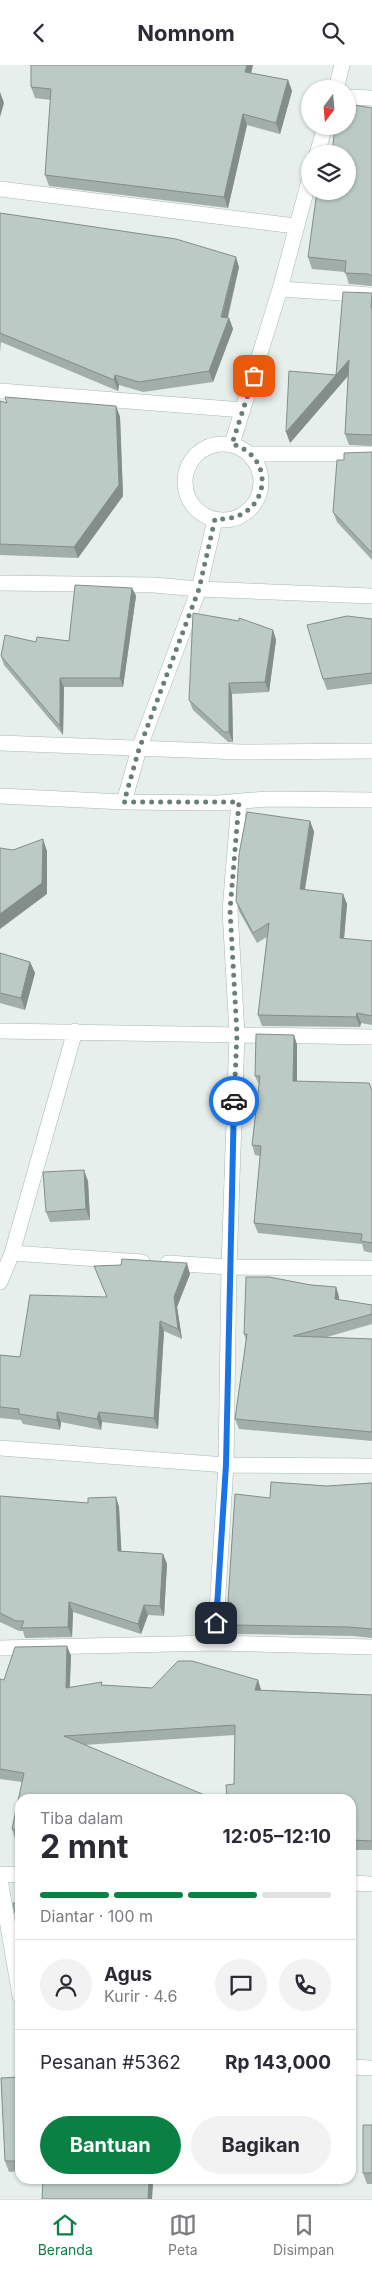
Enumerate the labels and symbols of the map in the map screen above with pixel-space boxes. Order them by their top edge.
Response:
north arrow [301,80,356,135]
pin [233,355,275,397]
courier [209,1076,259,1126]
pin [195,1602,237,1644]

